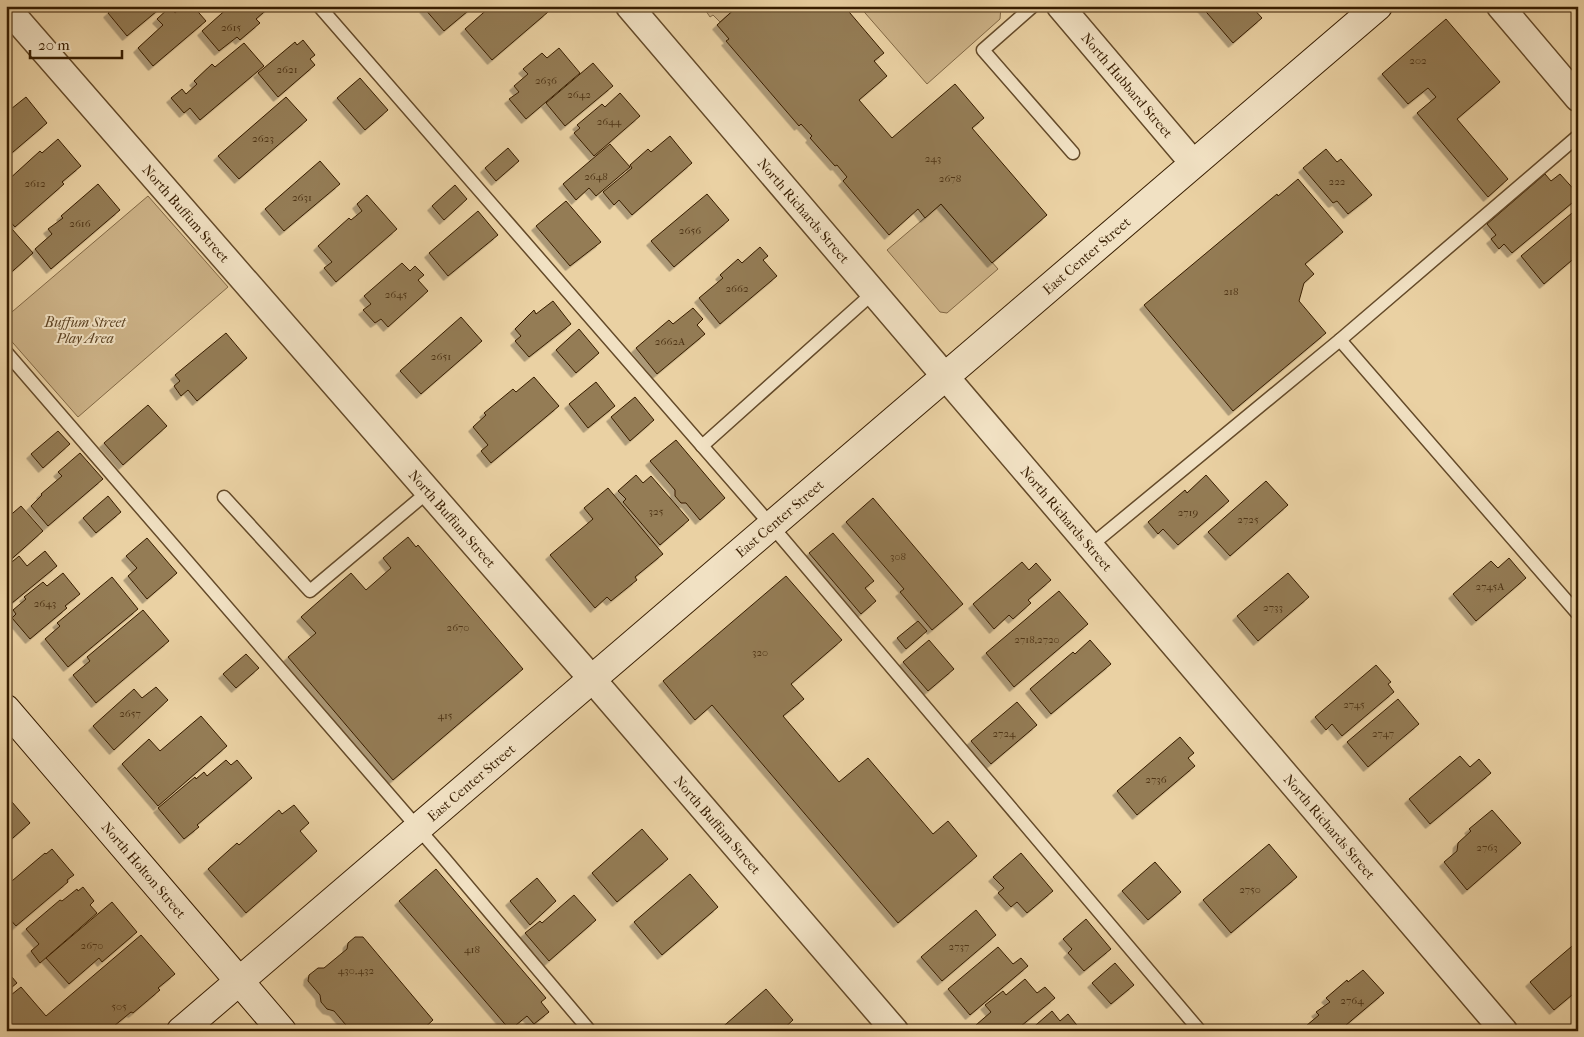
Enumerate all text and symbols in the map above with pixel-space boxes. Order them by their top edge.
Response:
house number: 2615 [221,21,241,34]
scale bar [30,28,122,60]
street label: North Hubbard Street [1078,29,1177,141]
text: 20 m [38,36,70,54]
house number: 202 [1409,54,1427,67]
house number: 2621 [276,63,298,76]
house number: 2636 [535,74,557,87]
house number: 2642 [567,88,591,101]
house number: 2644 [597,115,622,128]
house number: 2623 [252,132,274,145]
house number: 243 [925,152,941,165]
street label: North Richards Street [754,155,853,267]
street label: North Buffum Street [139,161,233,266]
house number: 2648 [584,170,608,183]
house number: 2678 [939,172,961,185]
house number: 222 [1329,175,1346,188]
house number: 2612 [24,177,46,190]
house number: 2631 [292,191,312,204]
street label: East Center Street [1039,213,1134,298]
house number: 2616 [69,217,91,230]
house number: 2656 [679,224,701,237]
house number: 2662 [725,282,749,295]
house number: 218 [1223,285,1239,298]
house number: 2645 [385,288,408,301]
park label: Buffum Street Play Area [44,314,126,347]
house number: 2662A [655,335,686,348]
house number: 2651 [431,350,451,363]
street label: North Richards Street [1017,463,1116,575]
street label: North Buffum Street [405,466,499,571]
street label: East Center Street [732,476,827,561]
house number: 325 [649,505,664,518]
house number: 2719 [1178,506,1199,519]
house number: 2725 [1237,513,1259,526]
house number: 308 [890,550,906,563]
house number: 2745A [1476,580,1505,593]
house number: 2643 [34,597,56,610]
house number: 2733 [1263,601,1283,614]
house number: 2670 [447,621,469,634]
house number: 2718,2720 [1014,633,1060,646]
house number: 320 [752,646,768,659]
house number: 2745 [1343,698,1365,711]
house number: 2657 [119,707,141,720]
house number: 415 [437,709,453,722]
house number: 2724 [992,727,1016,740]
house number: 2747 [1372,727,1394,740]
street label: East Center Street [424,740,519,825]
street label: North Richards Street [1280,771,1379,883]
street label: North Buffum Street [671,772,764,877]
house number: 2736 [1145,773,1167,786]
street label: North Holton Street [98,818,190,922]
house number: 2763 [1476,841,1498,854]
house number: 2750 [1239,883,1261,896]
house number: 2670 [81,939,103,952]
house number: 2737 [949,940,969,953]
house number: 418 [464,943,480,956]
house number: 430,432 [338,964,374,977]
house number: 2764 [1340,994,1364,1007]
house number: 505 [111,1000,127,1013]

